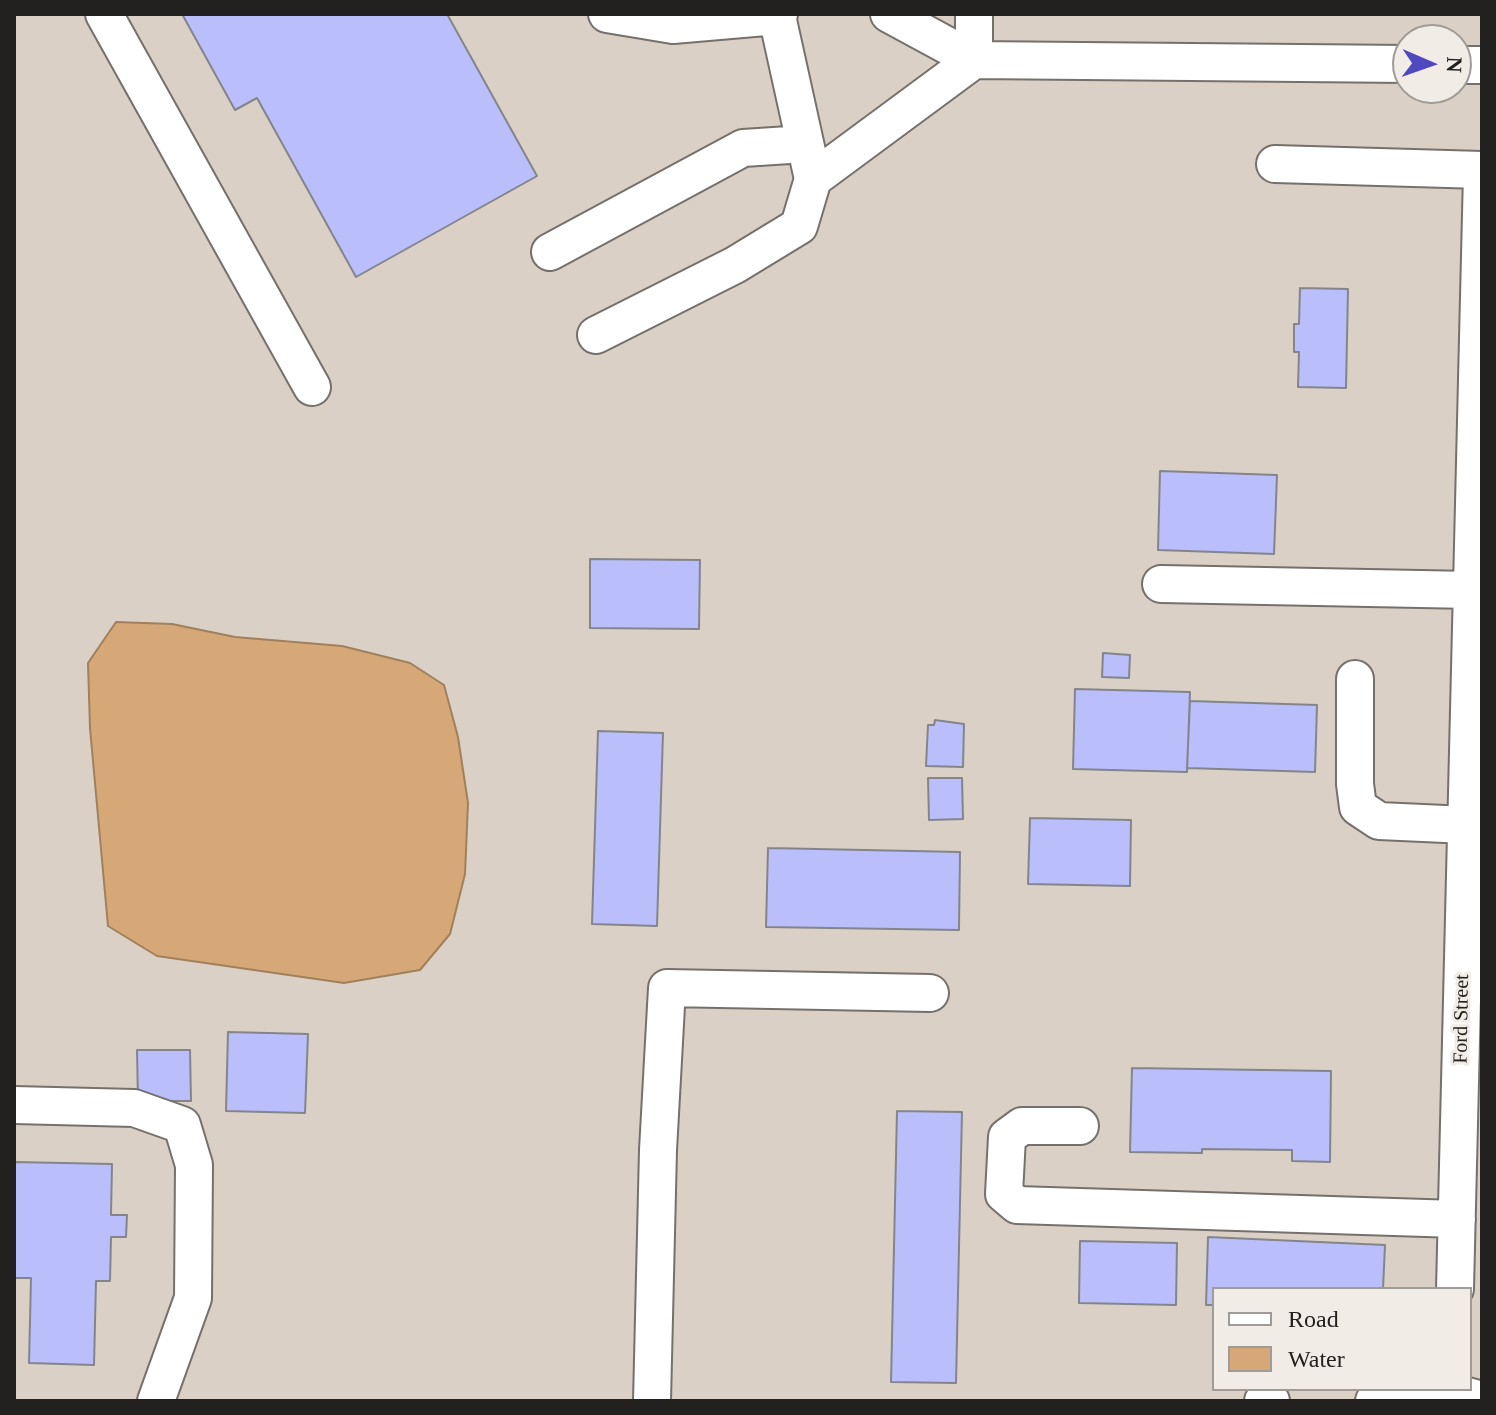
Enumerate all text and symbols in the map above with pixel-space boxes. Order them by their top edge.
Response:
north arrow [1392,24,1472,104]
text: N [1442,56,1467,73]
street label: Ford Street [1449,974,1475,1064]
legend [1212,1287,1472,1391]
text: Road [1288,1306,1339,1332]
text: Water [1288,1346,1345,1372]

